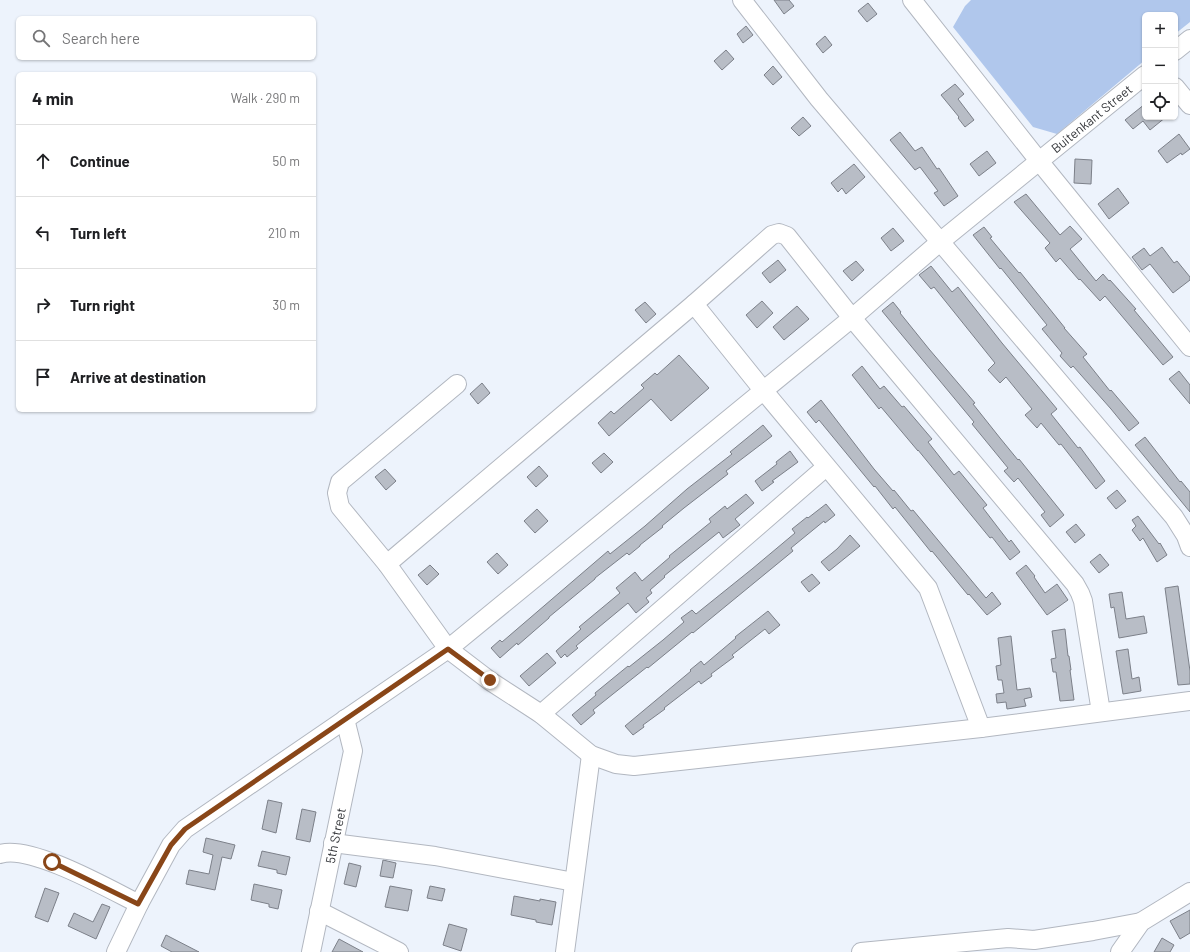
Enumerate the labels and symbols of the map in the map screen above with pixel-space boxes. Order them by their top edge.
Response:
street label: Buitenkant Street [1048,81,1135,156]
route end [481,671,499,689]
street label: 5th Street [322,806,349,865]
route start [43,853,61,871]

